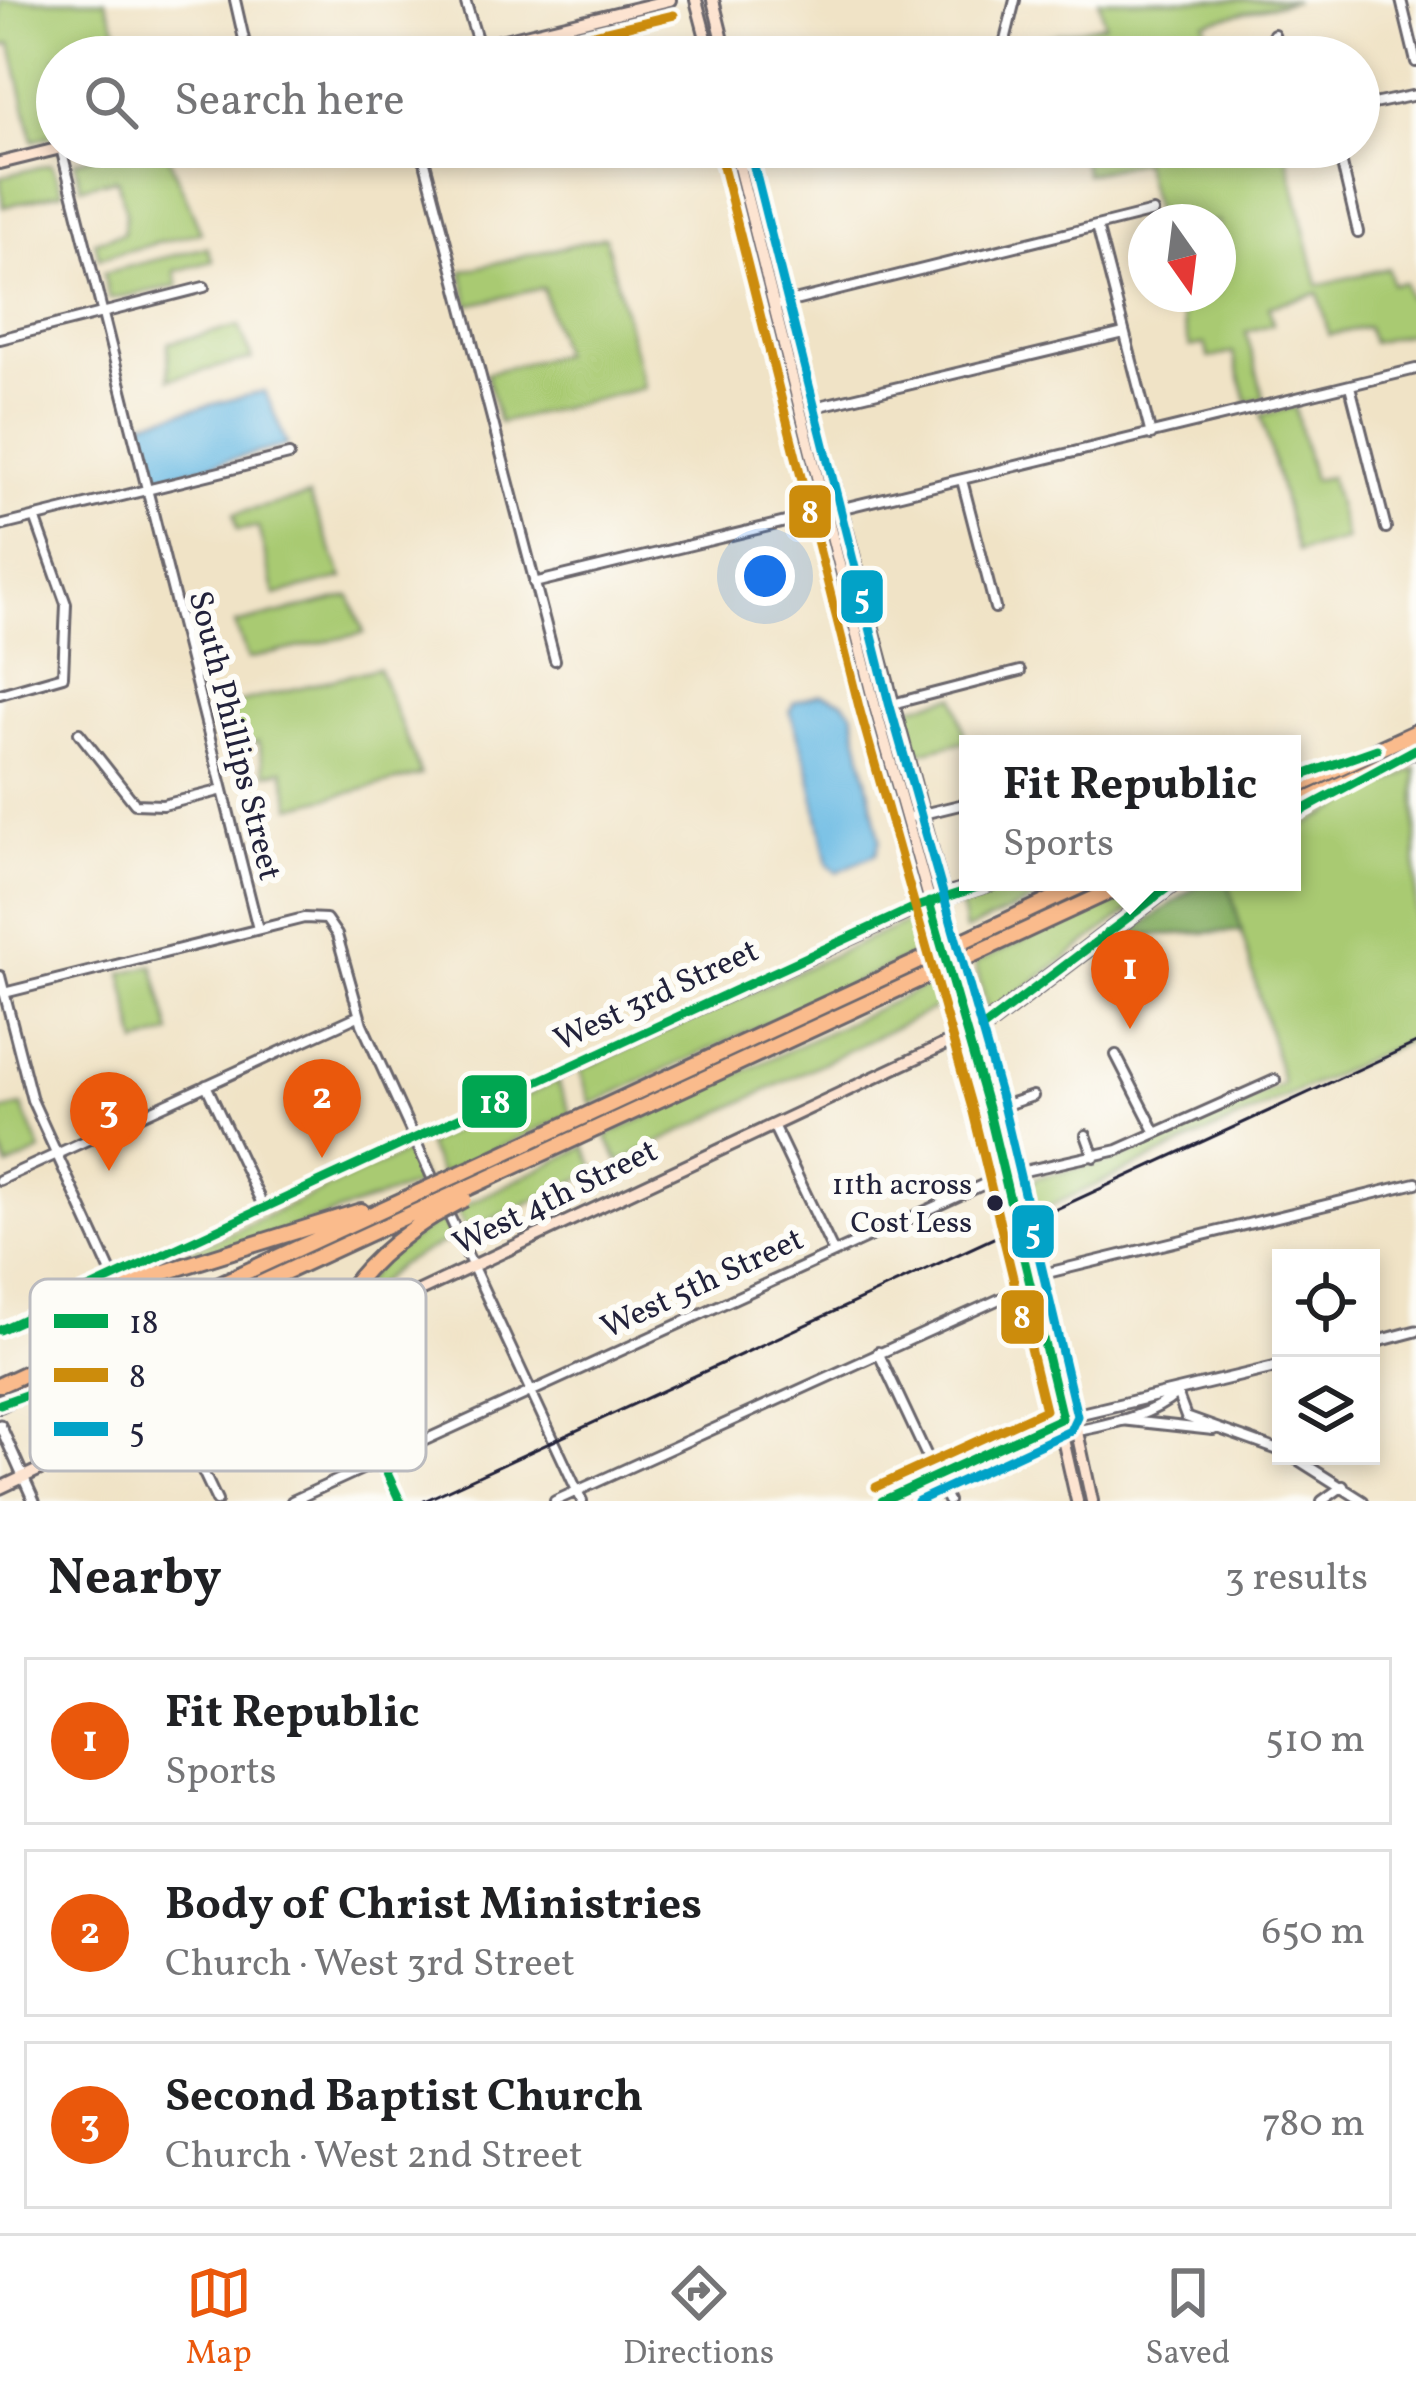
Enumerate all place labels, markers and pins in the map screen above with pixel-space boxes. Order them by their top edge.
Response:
pin: 1 [1091,930,1169,1029]
pin: 2 [283,1059,361,1158]
pin: 3 [70,1072,148,1171]
place label: 11th across Cost Less [832,1165,972,1245]
marker: 11th across Cost Less [984,1192,1006,1214]

